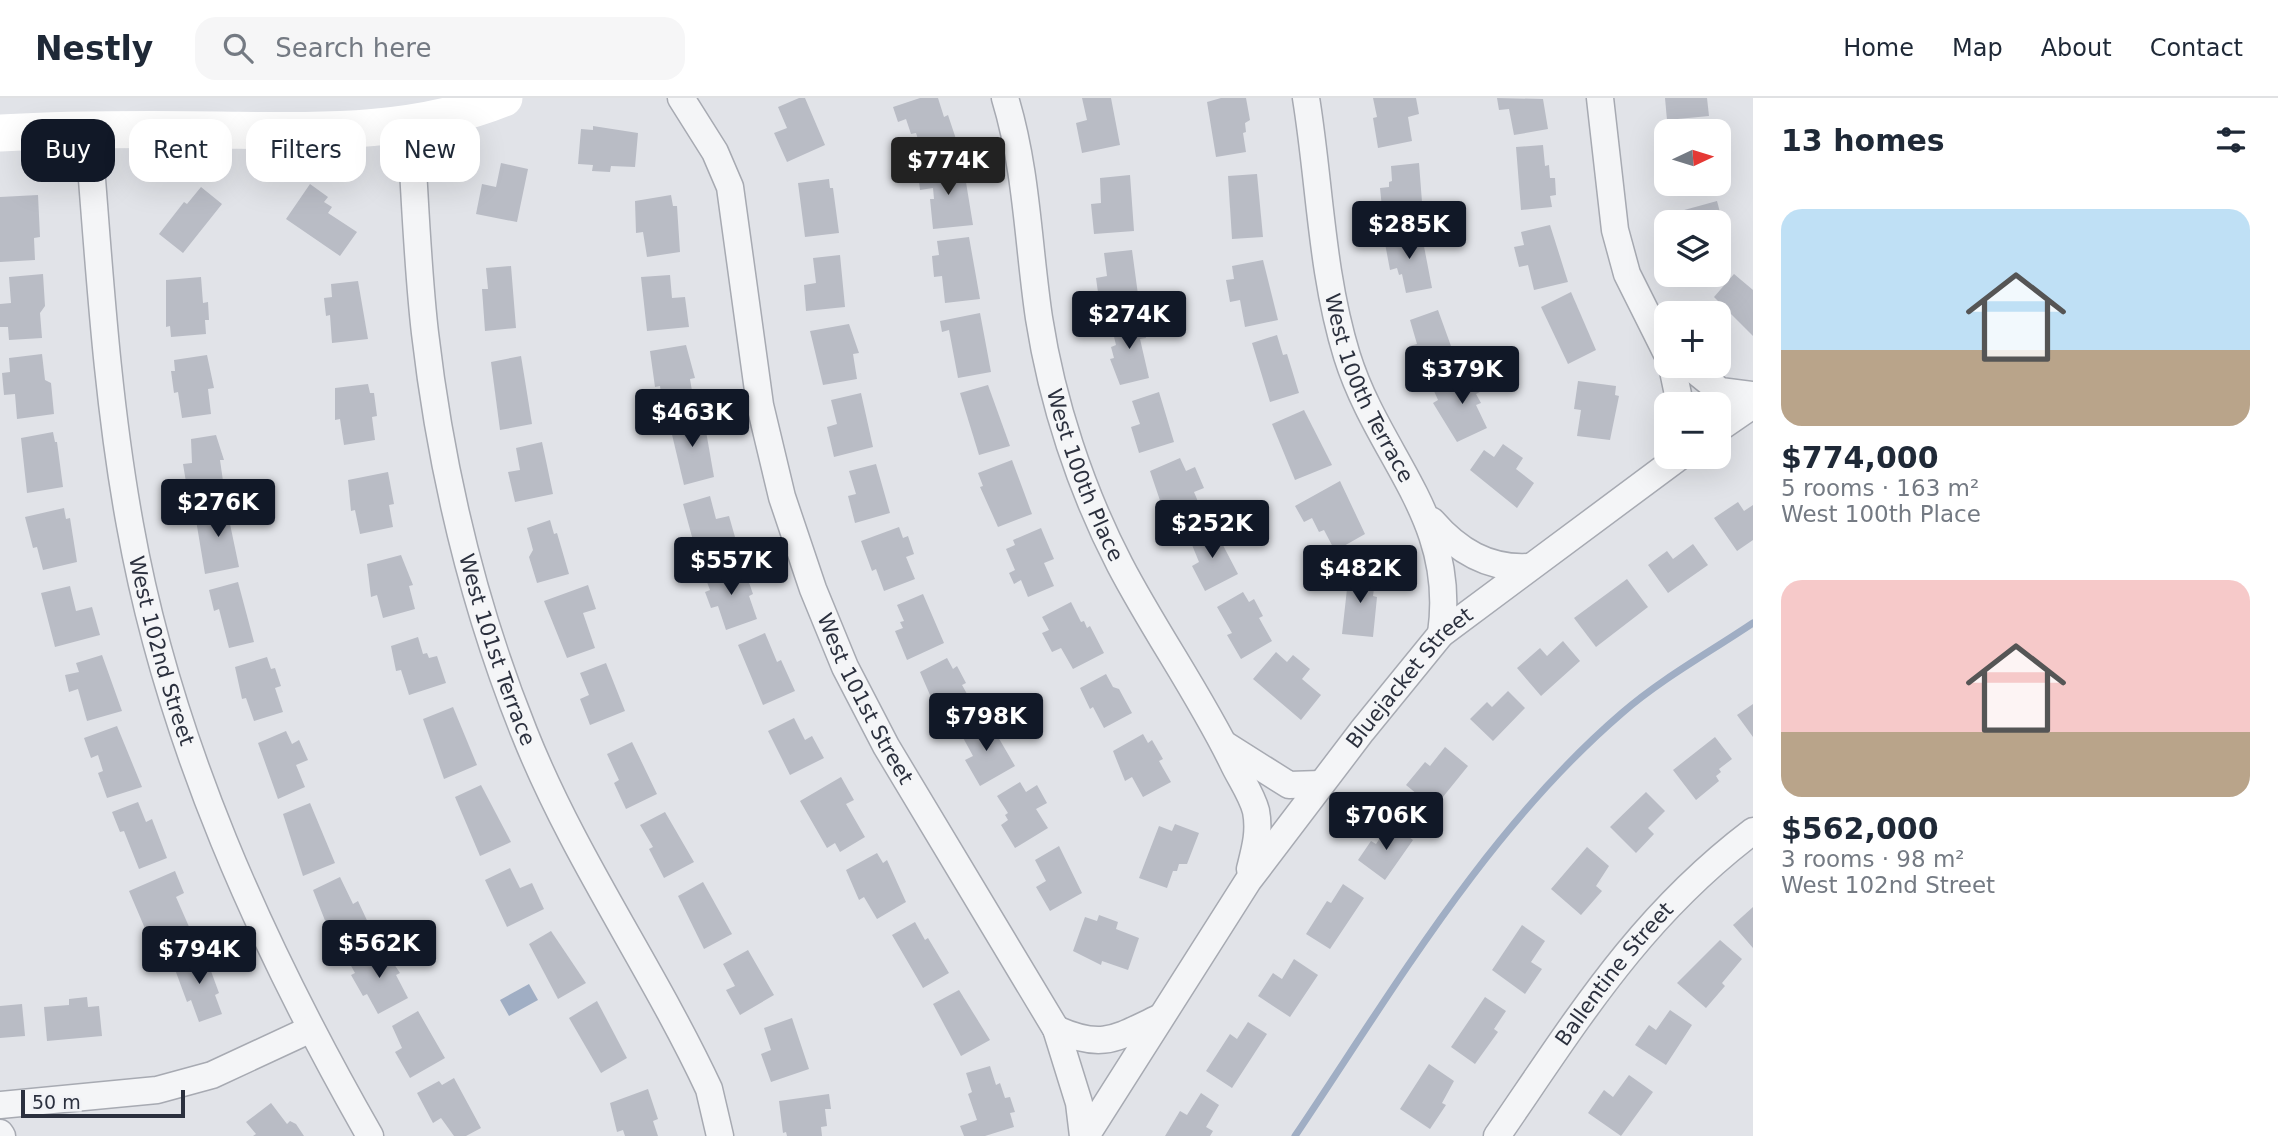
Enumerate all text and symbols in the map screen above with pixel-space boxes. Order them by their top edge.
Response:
search box [195,17,685,80]
text: Nestly [35,29,153,68]
icon: search [219,29,257,67]
text: Search here [275,33,431,63]
text: Home [1843,34,1914,62]
text: Map [1952,34,2003,62]
text: About [2041,34,2112,62]
text: Contact [2150,34,2243,62]
chip: Buy [21,119,115,182]
chip: Rent [129,119,232,182]
chip: Filters [246,119,366,182]
chip: New [380,119,480,182]
north arrow [1654,119,1731,196]
map controls [1654,119,1731,469]
icon: filters [2212,121,2250,159]
text: 13 homes [1781,123,1945,158]
pin: $774K [899,138,997,197]
text: $774K [907,147,989,173]
pin: $285K [1360,202,1458,261]
button: layers [1654,210,1731,287]
text: $285K [1368,211,1450,237]
icon: home [1953,254,2079,380]
street label: West 100th Terrace [1320,291,1418,487]
pin: $274K [1080,292,1178,351]
text: $274K [1088,301,1170,327]
button: + [1654,301,1731,378]
pin: $379K [1413,346,1511,406]
text: $379K [1421,356,1503,382]
street label: West 100th Place [1042,386,1128,565]
pin: $463K [643,390,741,449]
button: − [1654,392,1731,469]
text: $463K [651,399,733,425]
text: $774,000 [1781,440,1939,475]
text: 5 rooms · 163 m² [1781,475,1979,501]
pin: $276K [169,480,267,539]
text: $276K [177,489,259,515]
pin: $252K [1163,500,1261,560]
text: West 100th Place [1781,501,1981,527]
text: $252K [1171,510,1253,536]
pin: $557K [682,538,780,597]
pin: $482K [1311,546,1409,605]
text: $557K [690,547,772,573]
street label: West 101st Terrace [454,551,540,749]
street label: West 102nd Street [124,554,199,749]
text: $482K [1319,555,1401,581]
street label: Bluejacket Street [1341,603,1477,753]
street label: West 101st Street [812,610,918,788]
icon: home [1953,625,2079,751]
pin: $798K [937,694,1035,753]
text: $798K [945,703,1027,729]
pin: $706K [1337,792,1435,852]
text: $706K [1345,802,1427,828]
text: $562,000 [1781,811,1939,846]
text: 3 rooms · 98 m² [1781,846,1965,872]
text: West 102nd Street [1781,872,1995,898]
street label: Ballentine Street [1550,897,1678,1050]
pin: $562K [330,920,428,980]
pin: $794K [150,926,248,986]
text: $562K [338,930,420,956]
text: $794K [158,936,240,962]
scale bar [21,1087,186,1119]
text: 50 m [32,1091,81,1113]

